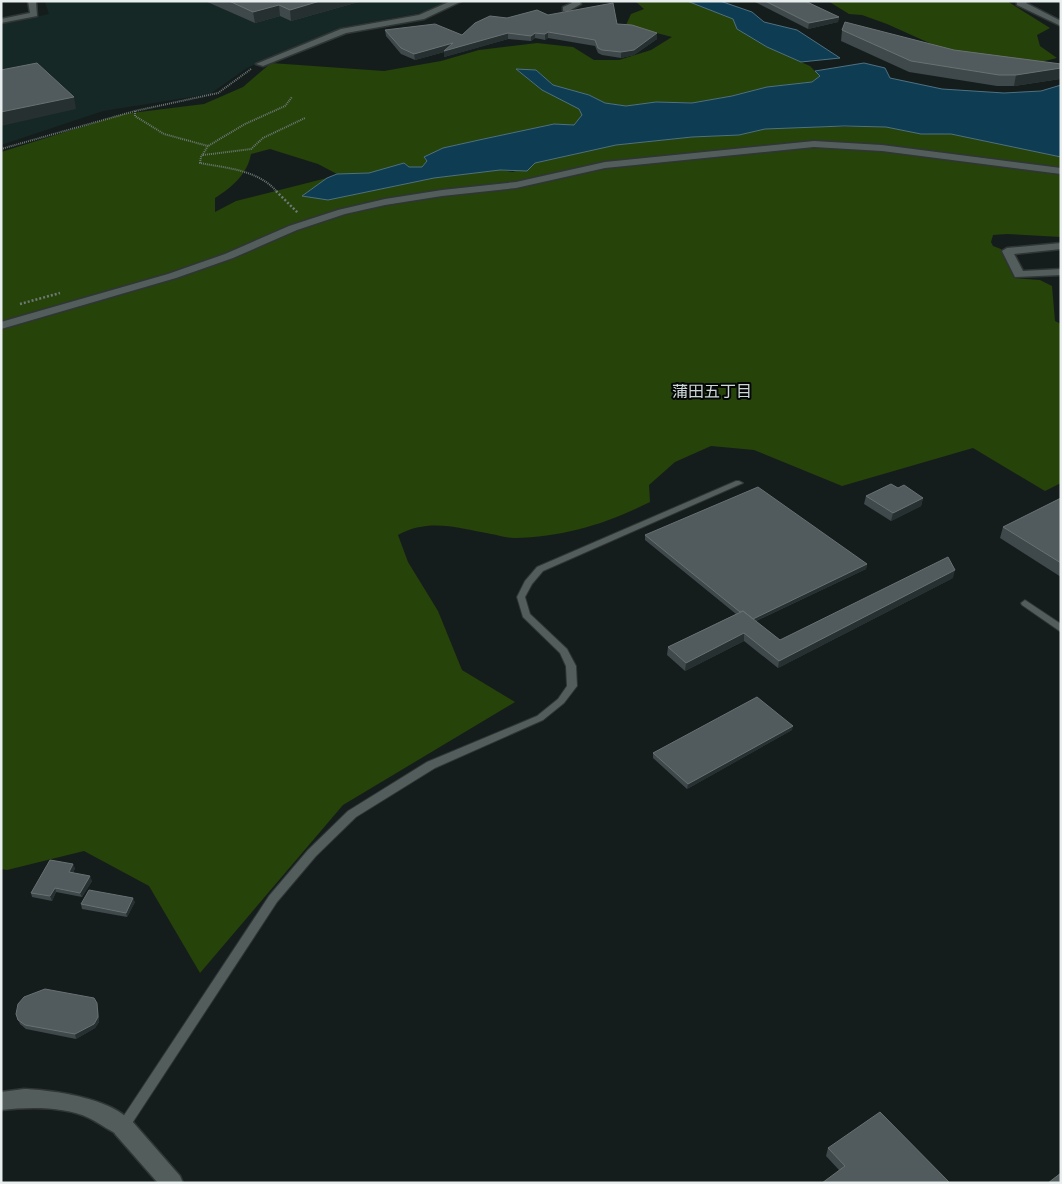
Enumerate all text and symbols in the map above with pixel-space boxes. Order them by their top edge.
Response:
district label: 蒲田五丁目 [672,382,752,401]

